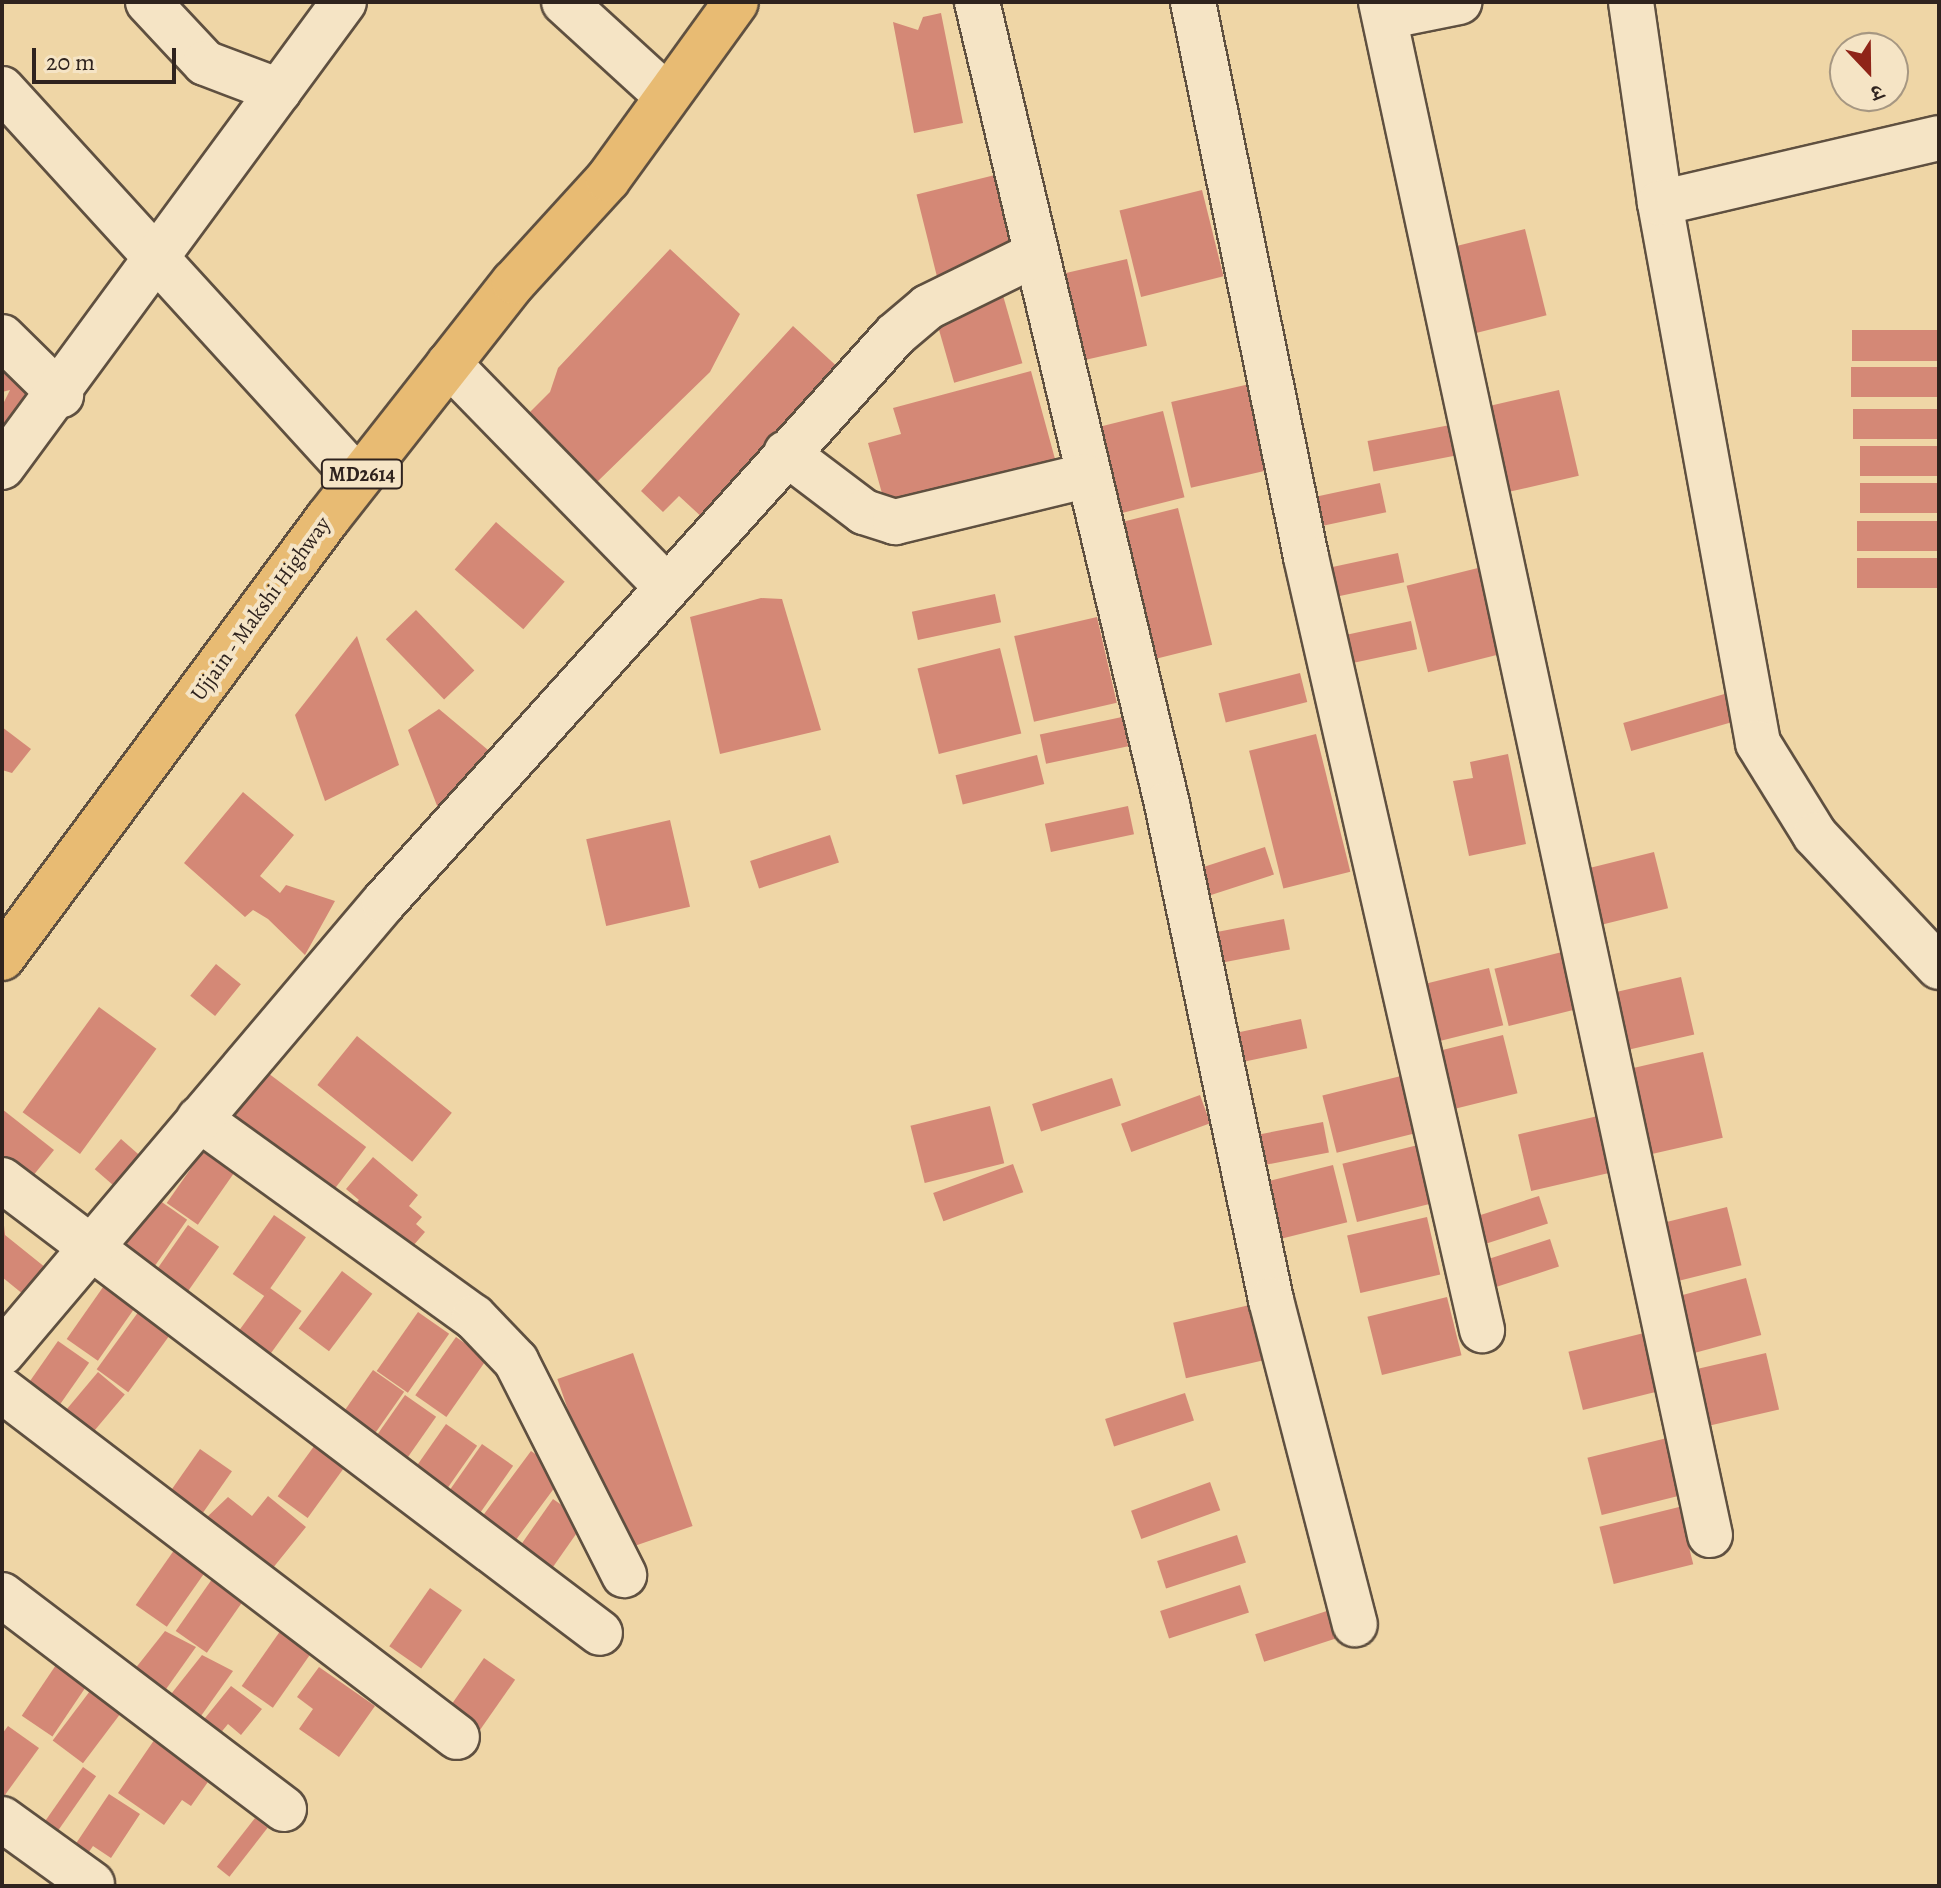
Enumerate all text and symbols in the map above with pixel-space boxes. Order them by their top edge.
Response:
scale bar [36,32,180,82]
north arrow [1829,32,1909,112]
text: 20 m [46,46,95,78]
text: उ [1866,76,1888,108]
road number: MD2614 [320,458,404,490]
street label: Ujjain - Makshi Highway [185,511,337,707]

